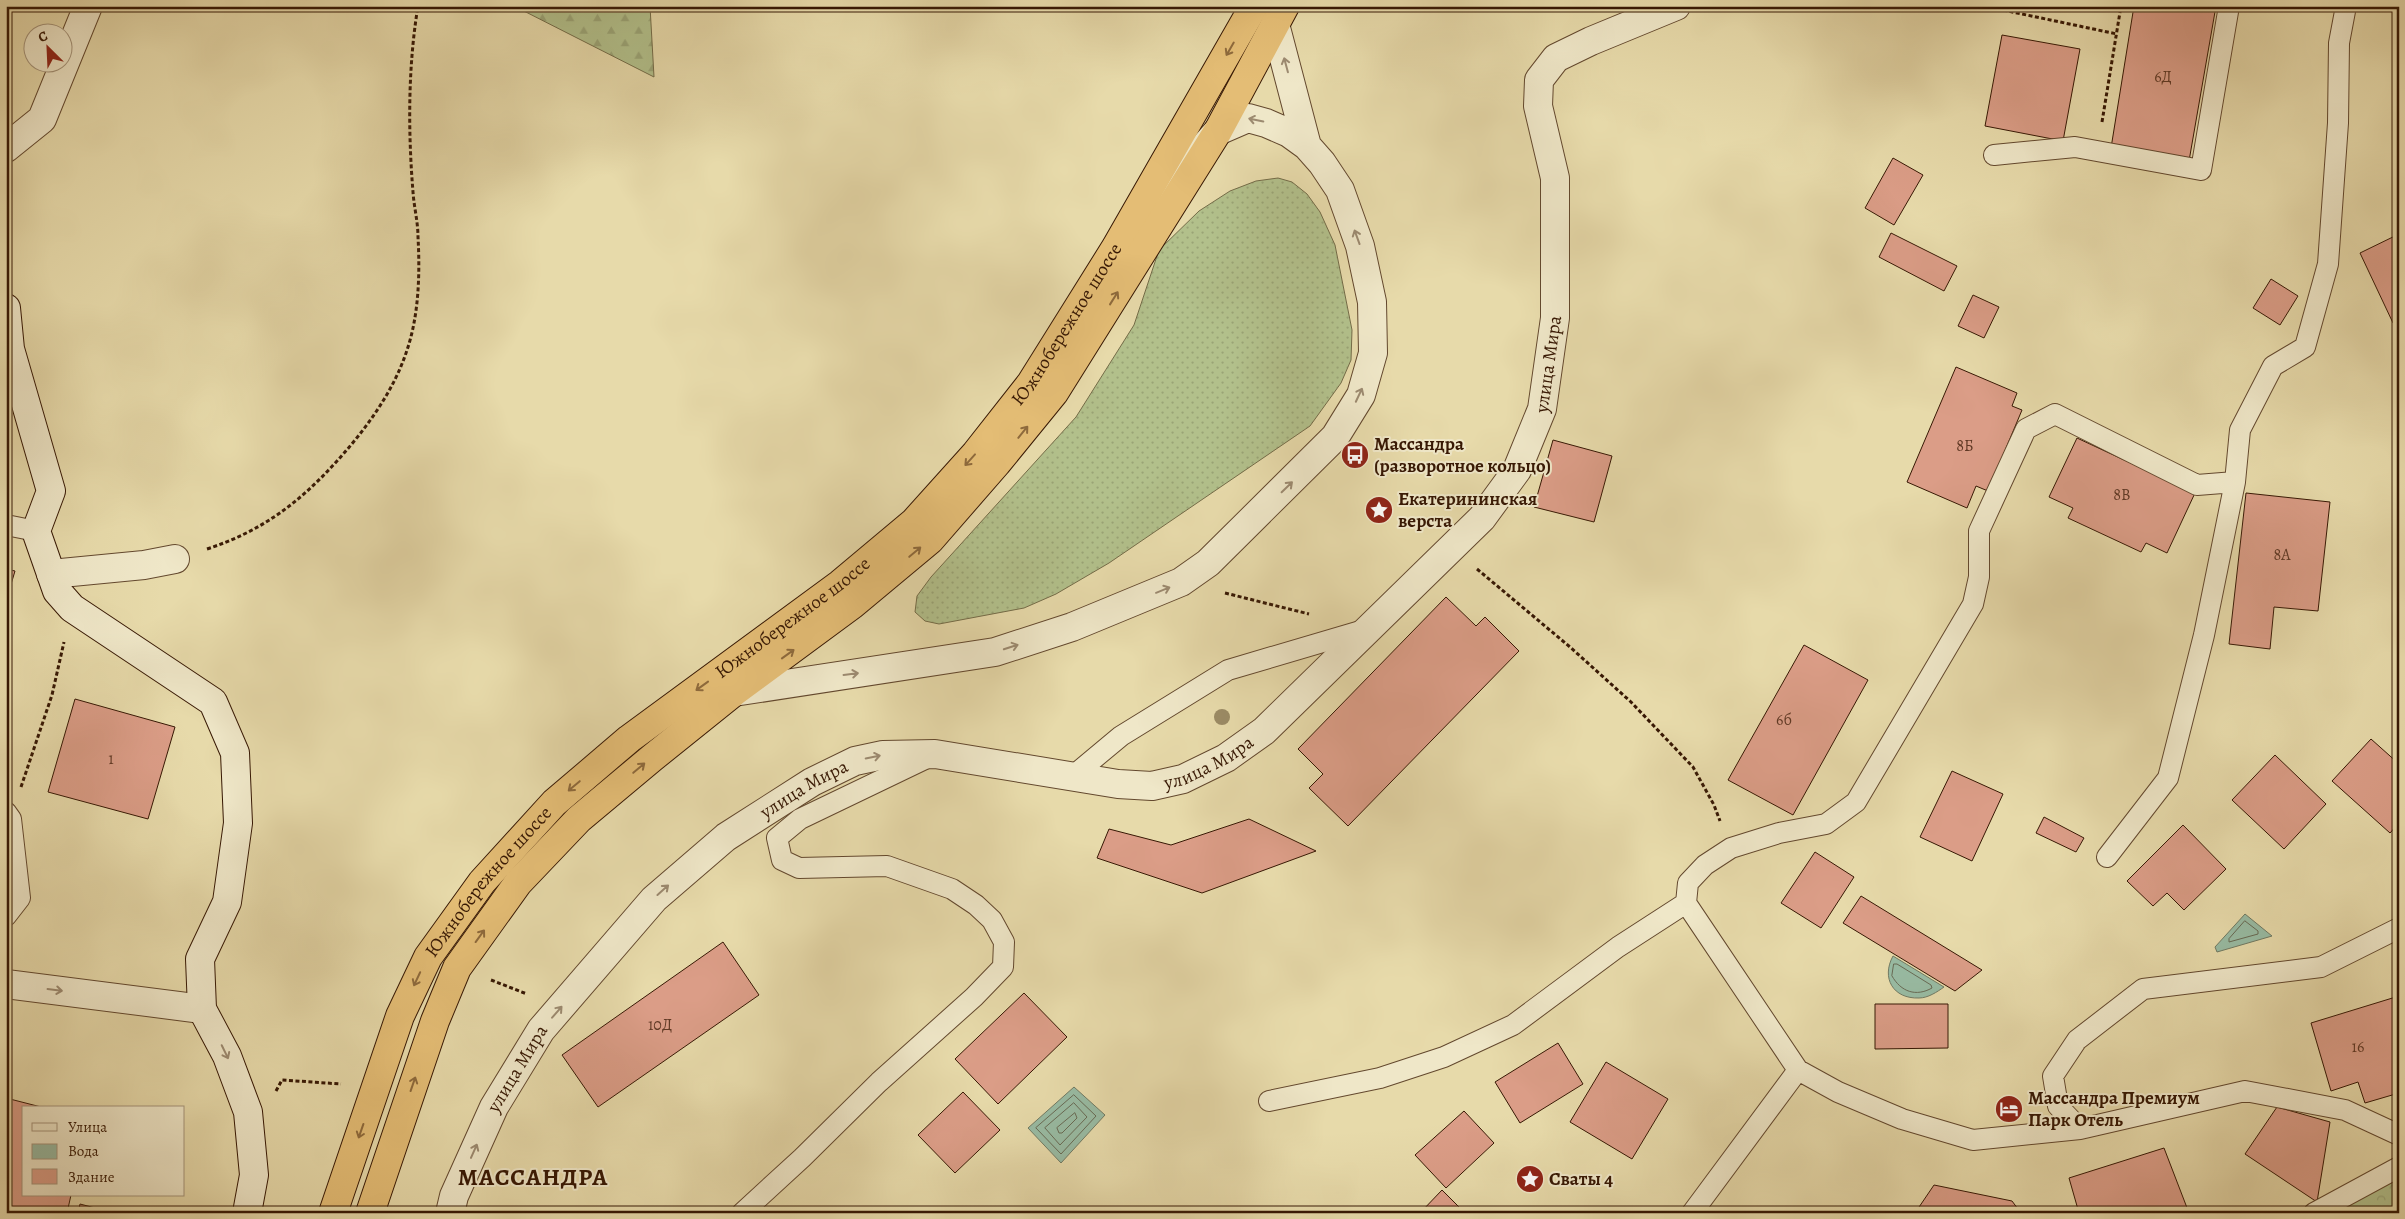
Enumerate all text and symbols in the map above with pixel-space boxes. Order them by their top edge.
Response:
north arrow [22,22,72,72]
text: С [35,26,51,47]
one-way arrow [1224,41,1234,55]
one-way arrow [1281,58,1290,74]
house number: 6Д [2154,66,2172,88]
one-way arrow [1249,115,1265,125]
one-way arrow [1352,229,1361,245]
street label: Южнобережное шоссе [1005,238,1128,411]
one-way arrow [1110,291,1120,305]
street label: улица Мира [1528,314,1568,416]
one-way arrow [1355,388,1365,403]
one-way arrow [1017,426,1028,439]
place label: Массандра (разворотное кольцо) [1374,431,1551,479]
house number: 8Б [1956,435,1974,457]
bus stop icon: Массандра (разворотное кольцо) [1340,440,1370,470]
one-way arrow [964,453,976,466]
one-way arrow [1281,481,1293,493]
house number: 8В [2113,484,2131,506]
place label: Екатерининская верста [1398,486,1537,534]
place icon: Екатерининская верста [1364,495,1394,525]
house number: 8А [2273,544,2291,566]
one-way arrow [908,547,921,558]
street label: Южнобережное шоссе [710,551,876,685]
one-way arrow [1155,584,1170,594]
one-way arrow [1003,642,1018,651]
one-way arrow [781,649,795,659]
one-way arrow [843,669,859,679]
one-way arrow [695,681,709,691]
house number: 6б [1776,709,1792,731]
street label: улица Мира [1160,729,1259,796]
house number: 1 [108,748,114,770]
one-way arrow [864,752,880,762]
street label: улица Мира [754,753,853,826]
one-way arrow [632,763,645,774]
one-way arrow [568,781,581,792]
street label: Южнобережное шоссе [419,801,558,963]
one-way arrow [657,884,670,896]
one-way arrow [475,930,485,944]
one-way arrow [412,971,422,986]
one-way arrow [46,985,62,995]
one-way arrow [551,1006,562,1019]
house number: 10Д [648,1014,672,1036]
street label: улица Мира [480,1020,554,1118]
house number: 16 [2352,1036,2364,1058]
one-way arrow [220,1044,230,1059]
one-way arrow [409,1076,418,1092]
place label: Массандра Премиум Парк Отель [2028,1085,2200,1133]
hotel icon: Массандра Премиум Парк Отель [1994,1094,2024,1124]
legend [22,1106,185,1196]
text: Улица [68,1117,107,1137]
one-way arrow [356,1123,365,1139]
text: Вода [68,1141,99,1161]
one-way arrow [469,1144,479,1159]
district label: МАССАНДРА [458,1161,608,1193]
place icon: Сваты 4 [1515,1164,1545,1194]
place label: Сваты 4 [1549,1166,1613,1192]
text: Здание [68,1167,115,1187]

